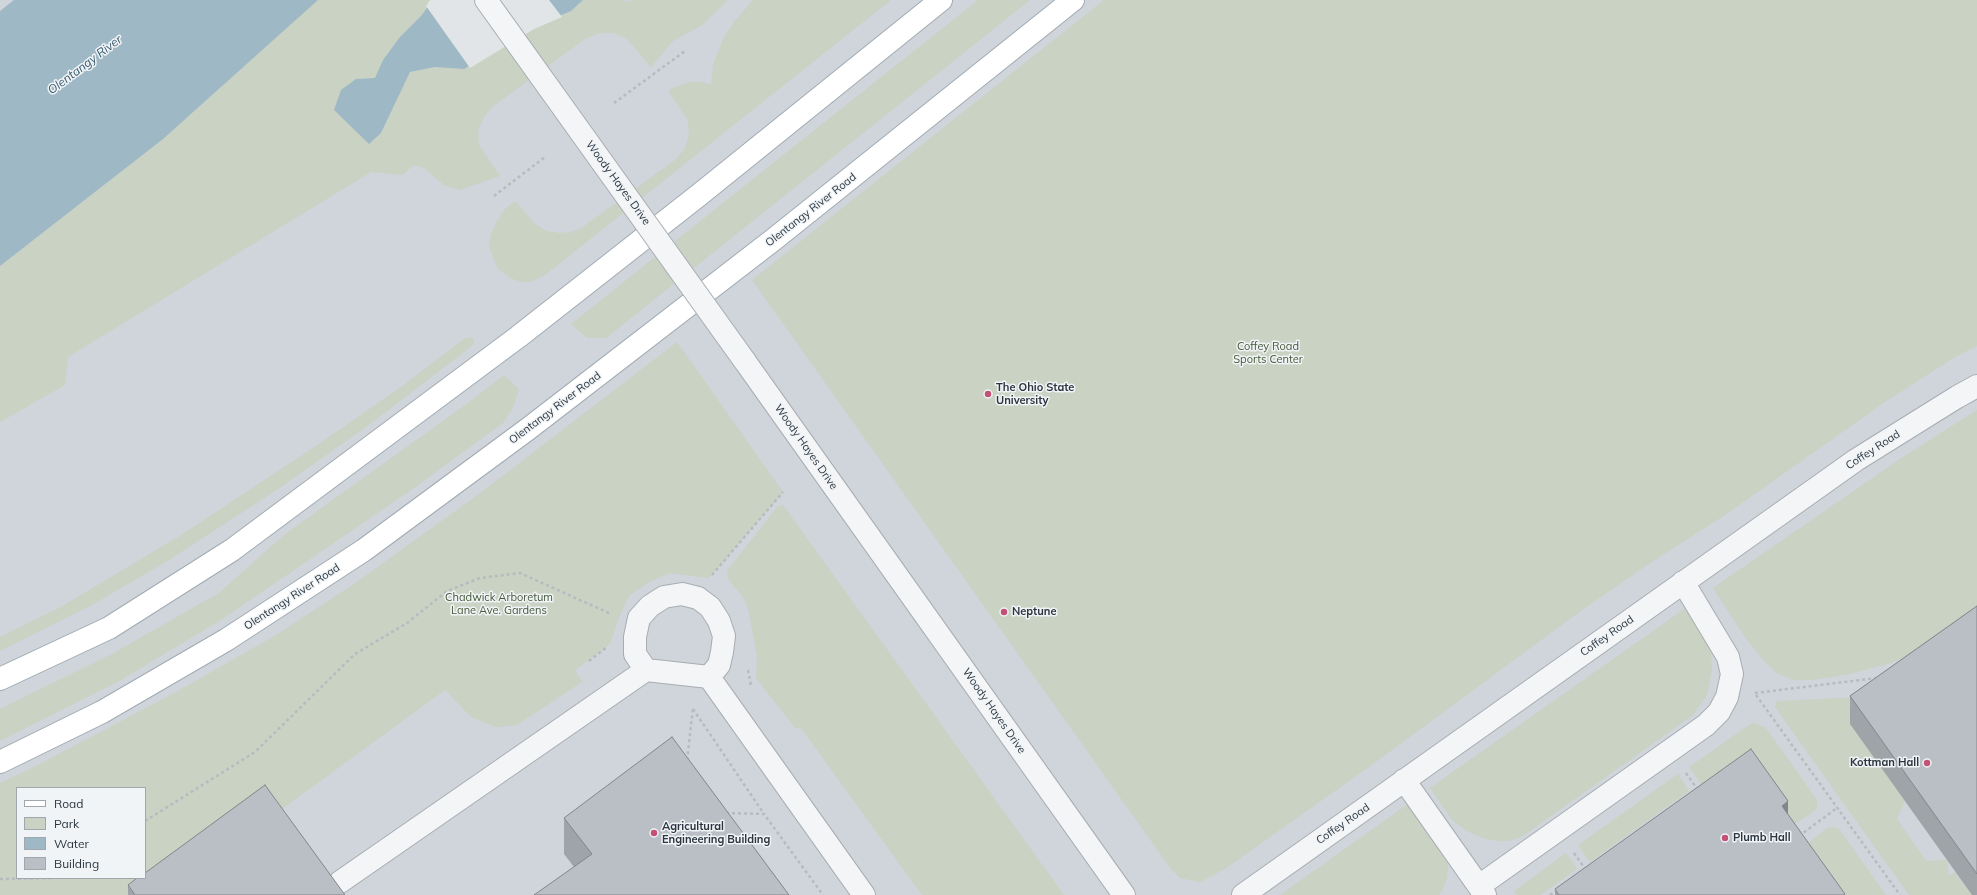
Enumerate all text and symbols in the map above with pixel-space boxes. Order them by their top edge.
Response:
water label: Olentangy River [45,32,125,98]
street label: Woody Hayes Drive [583,138,653,228]
street label: Olentangy River Road [763,170,859,250]
park label: Coffey Road Sports Center [1233,340,1303,366]
street label: Olentangy River Road [506,369,604,447]
place label: The Ohio State University [996,381,1074,407]
marker: The Ohio State University [983,389,993,399]
street label: Woody Hayes Drive [772,402,840,492]
street label: Coffey Road [1843,428,1903,472]
street label: Olentangy River Road [242,561,342,633]
park label: Chadwick Arboretum Lane Ave. Gardens [445,591,553,617]
place label: Neptune [1012,605,1056,619]
marker: Neptune [999,607,1009,617]
street label: Coffey Road [1578,613,1636,659]
street label: Woody Hayes Drive [960,666,1028,756]
place label: Kottman Hall [1850,756,1919,770]
marker: Kottman Hall [1922,758,1932,768]
legend [16,787,146,879]
text: Road [54,796,83,811]
street label: Coffey Road [1314,801,1372,847]
text: Park [54,816,79,831]
place label: Agricultural Engineering Building [662,820,770,846]
marker: Agricultural Engineering Building [649,828,659,838]
place label: Plumb Hall [1733,831,1791,845]
marker: Plumb Hall [1720,833,1730,843]
text: Water [54,836,89,851]
text: Building [54,856,99,871]

